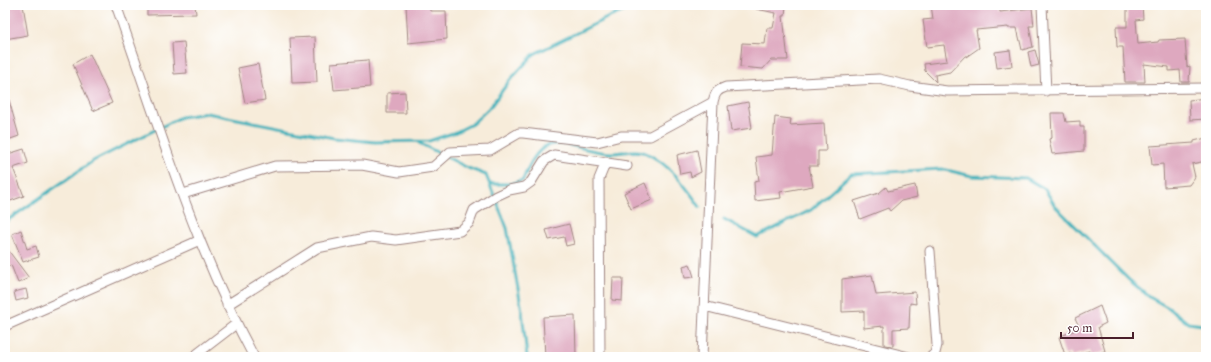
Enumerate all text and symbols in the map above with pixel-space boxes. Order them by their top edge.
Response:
scale bar [1061,314,1133,340]
text: 50 m [1067,321,1092,335]

